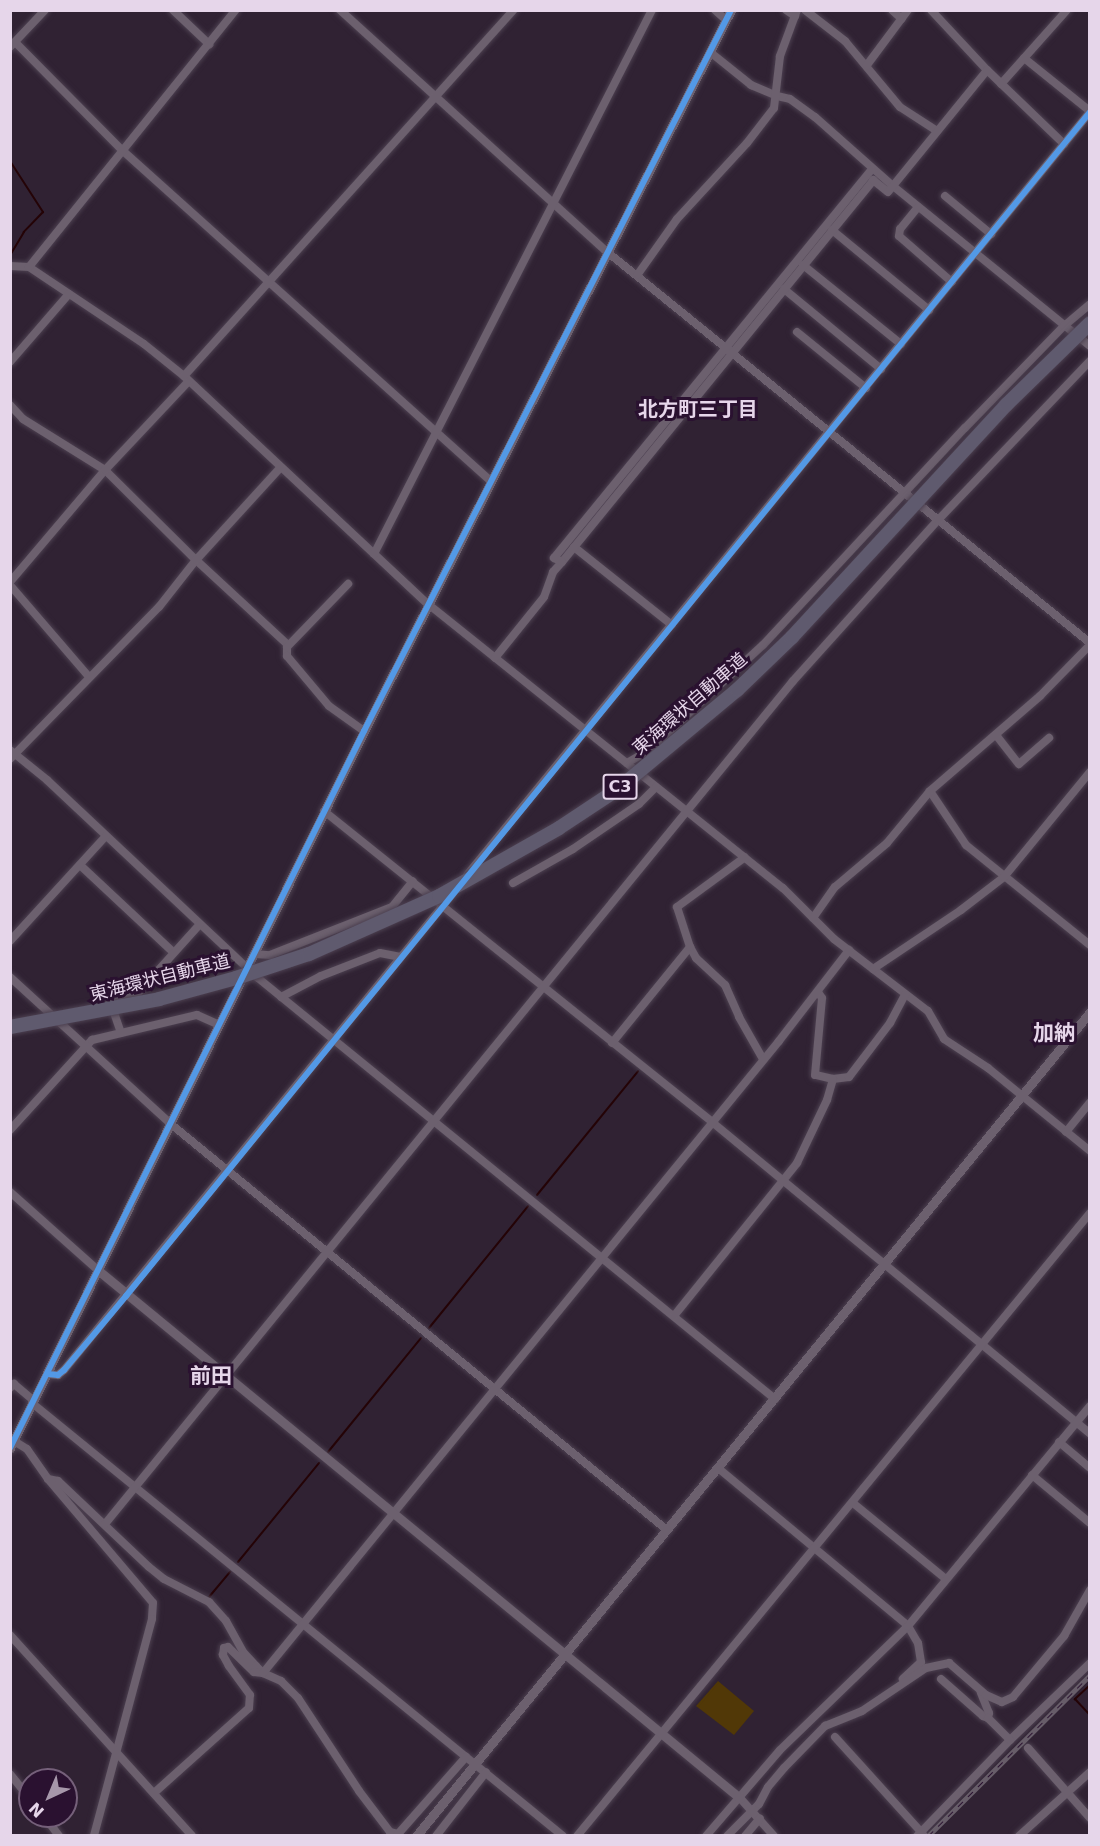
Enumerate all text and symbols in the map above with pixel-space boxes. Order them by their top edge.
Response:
district label: 北方町三丁目 [638,397,758,421]
street label: 東海環状自動車道 [629,649,751,759]
road number: C3 [602,774,638,800]
street label: 東海環状自動車道 [88,950,232,1006]
district label: 加納 [1033,1020,1075,1046]
district label: 前田 [190,1363,232,1389]
north arrow [18,1768,78,1828]
text: N [25,1798,48,1821]

